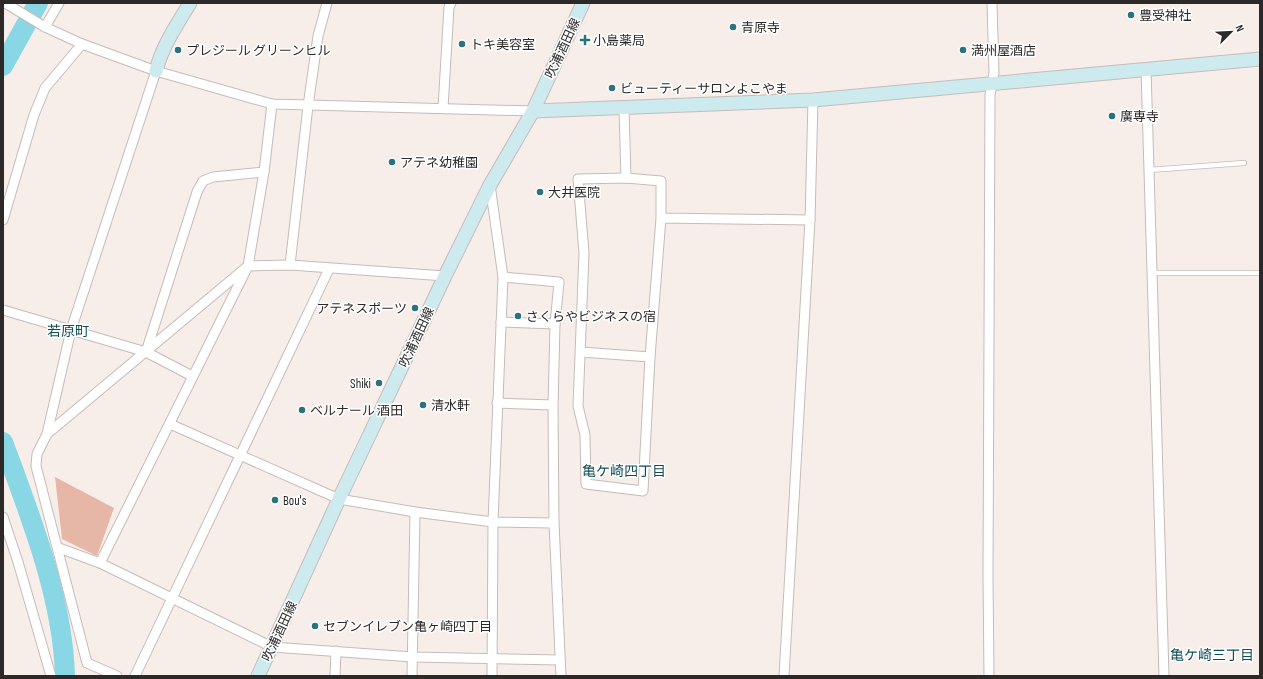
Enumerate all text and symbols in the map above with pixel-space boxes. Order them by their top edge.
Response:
place label: 豊受神社 [1139,8,1191,24]
marker: 豊受神社 [1126,10,1136,20]
north arrow [1211,12,1251,52]
street label: 吹浦酒田線 [542,16,584,81]
place label: 青原寺 [741,20,780,36]
marker: 青原寺 [728,22,738,32]
text: N [1233,23,1247,34]
place label: 小島薬局 [593,33,645,49]
marker: 小島薬局 [580,35,590,45]
place label: トキ美容室 [470,37,535,53]
marker: トキ美容室 [457,39,467,49]
place label: プレジール グリーンヒル [186,43,330,59]
place label: 満州屋酒店 [971,43,1036,59]
marker: プレジール グリーンヒル [173,45,183,55]
marker: 満州屋酒店 [958,45,968,55]
place label: ビューティーサロンよこやま [620,81,788,97]
marker: ビューティーサロンよこやま [607,83,617,93]
place label: 廣専寺 [1120,109,1159,125]
marker: 廣専寺 [1107,111,1117,121]
place label: アテネ幼稚園 [400,155,478,171]
marker: アテネ幼稚園 [387,157,397,167]
place label: 大井医院 [548,185,600,201]
marker: 大井医院 [535,187,545,197]
place label: アテネスポーツ [316,301,407,317]
marker: アテネスポーツ [410,303,420,313]
street label: 吹浦酒田線 [396,305,438,370]
place label: さくらやビジネスの宿 [526,309,656,325]
marker: さくらやビジネスの宿 [513,311,523,321]
district label: 若原町 [47,323,89,340]
place label: Shiki [350,376,371,392]
marker: Shiki [374,378,384,388]
place label: 清水軒 [431,398,470,414]
marker: 清水軒 [418,400,428,410]
place label: ベルナール 酒田 [310,403,403,419]
marker: ベルナール 酒田 [297,405,307,415]
district label: 亀ケ崎四丁目 [582,463,666,480]
place label: Bou's [283,493,307,509]
marker: Bou's [270,495,280,505]
street label: 吹浦酒田線 [259,599,301,664]
place label: セブンイレブン亀ヶ崎四丁目 [323,619,492,635]
marker: セブンイレブン亀ヶ崎四丁目 [310,621,320,631]
district label: 亀ケ崎三丁目 [1170,647,1254,664]

